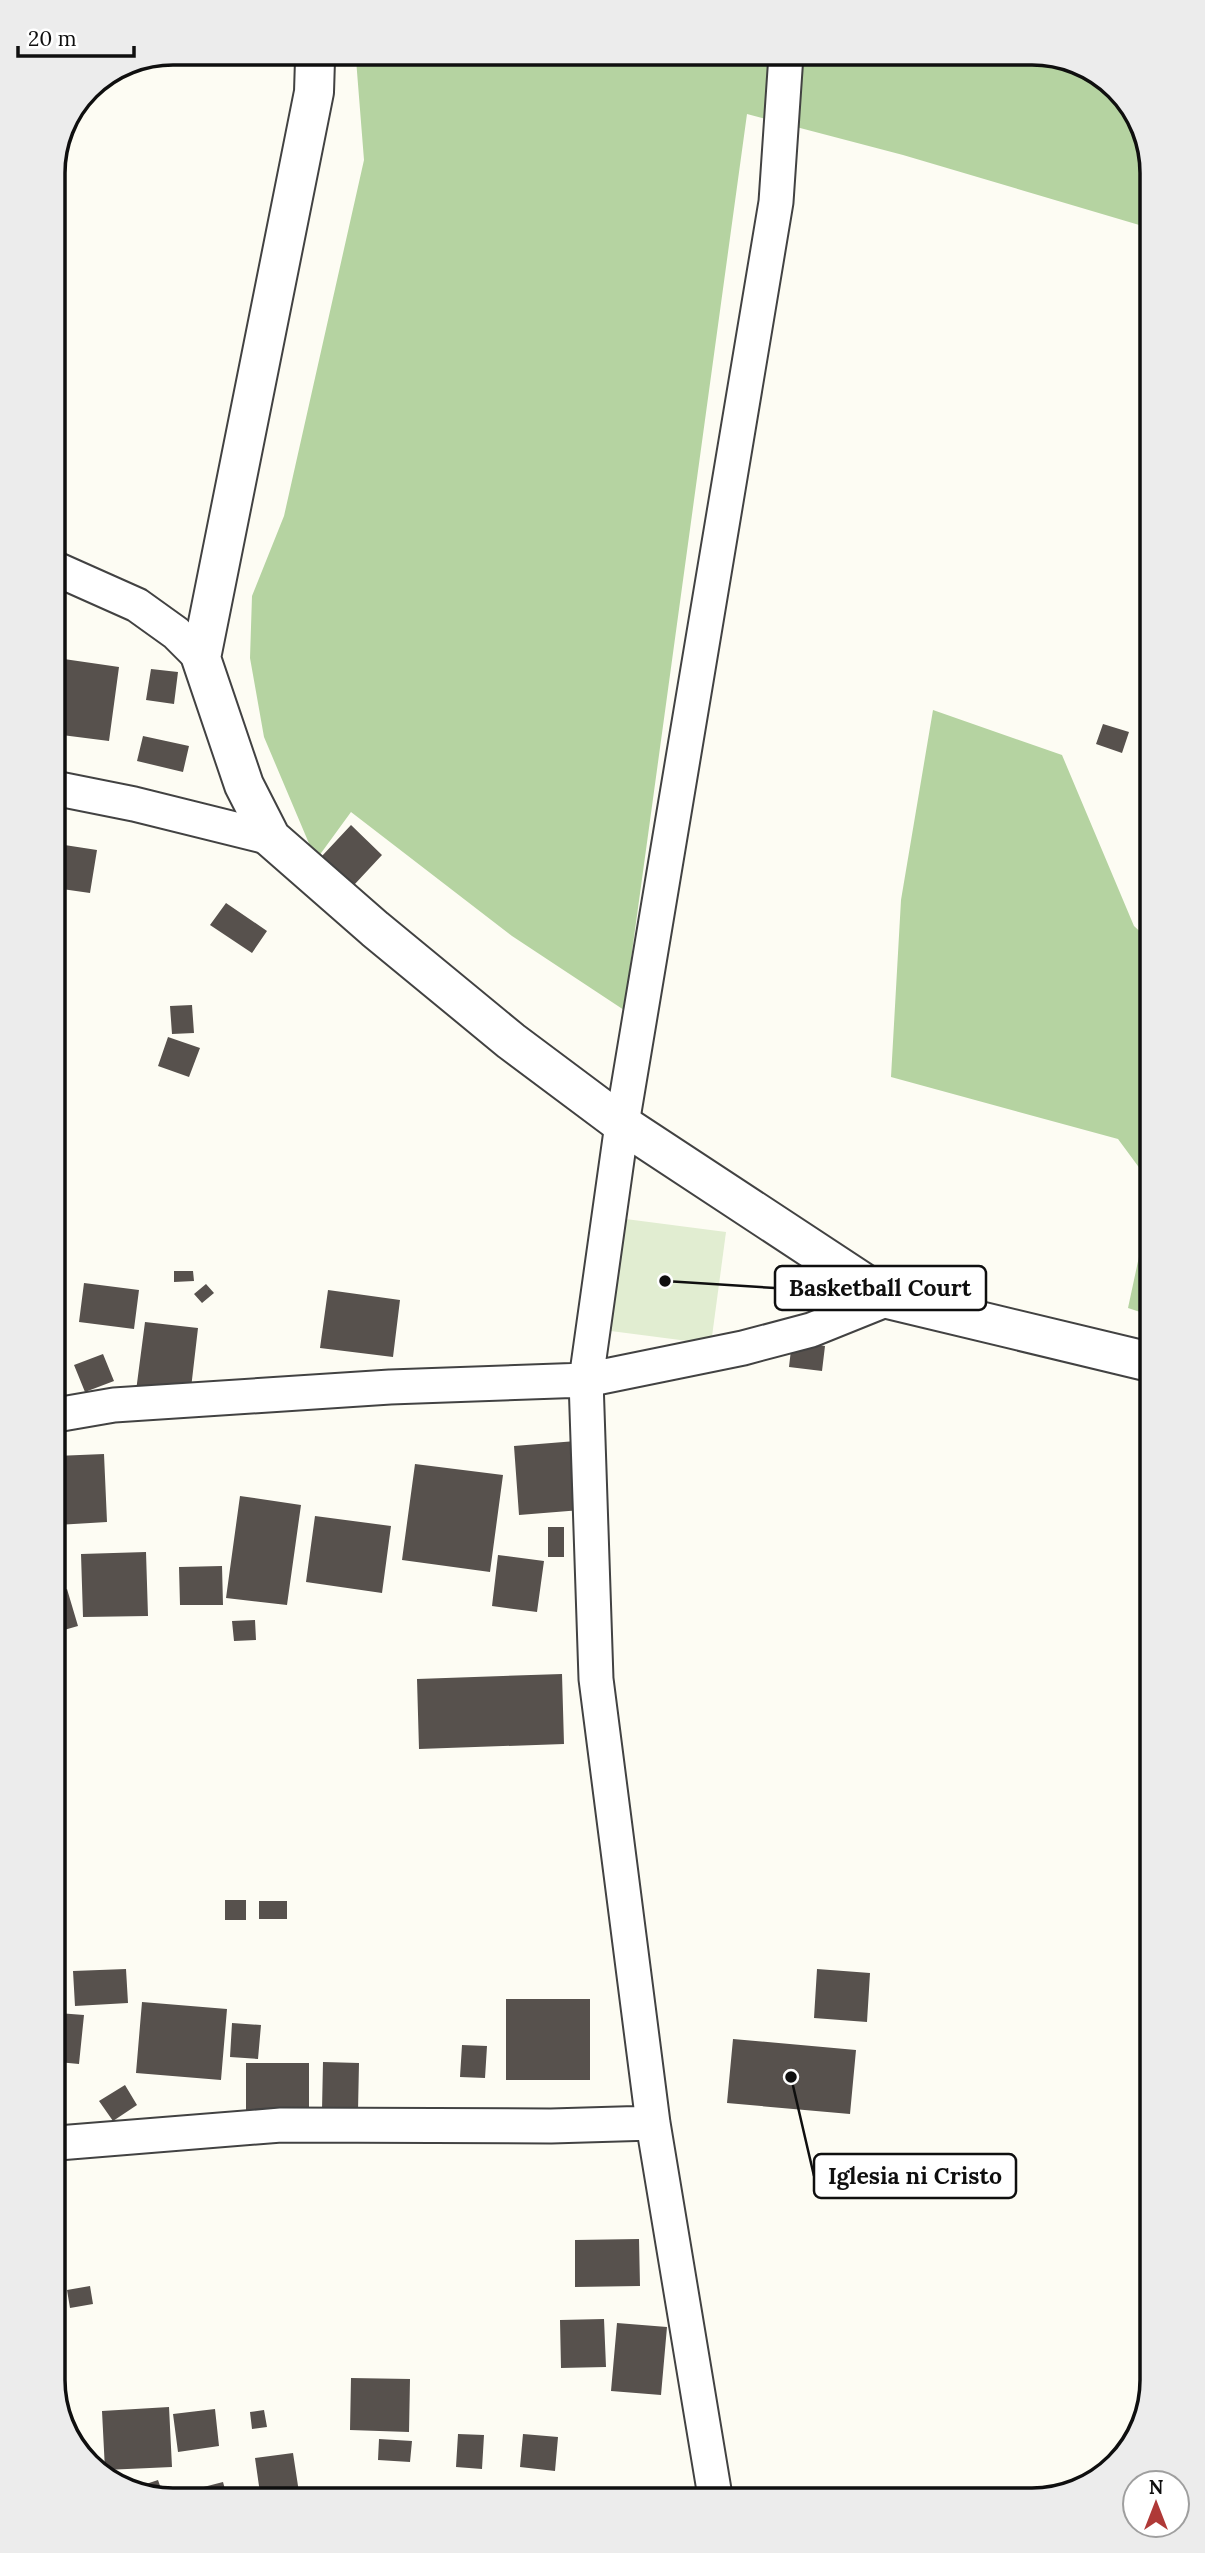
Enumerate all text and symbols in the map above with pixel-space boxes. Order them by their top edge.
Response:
scale bar [18,14,133,58]
text: 20 m [28,25,77,52]
callout: Basketball Court [775,1266,986,1310]
text: Basketball Court [789,1273,972,1302]
callout: Iglesia ni Cristo [814,2154,1016,2198]
text: Iglesia ni Cristo [828,2161,1002,2190]
north arrow [1121,2469,1191,2539]
text: N [1149,2475,1164,2499]

